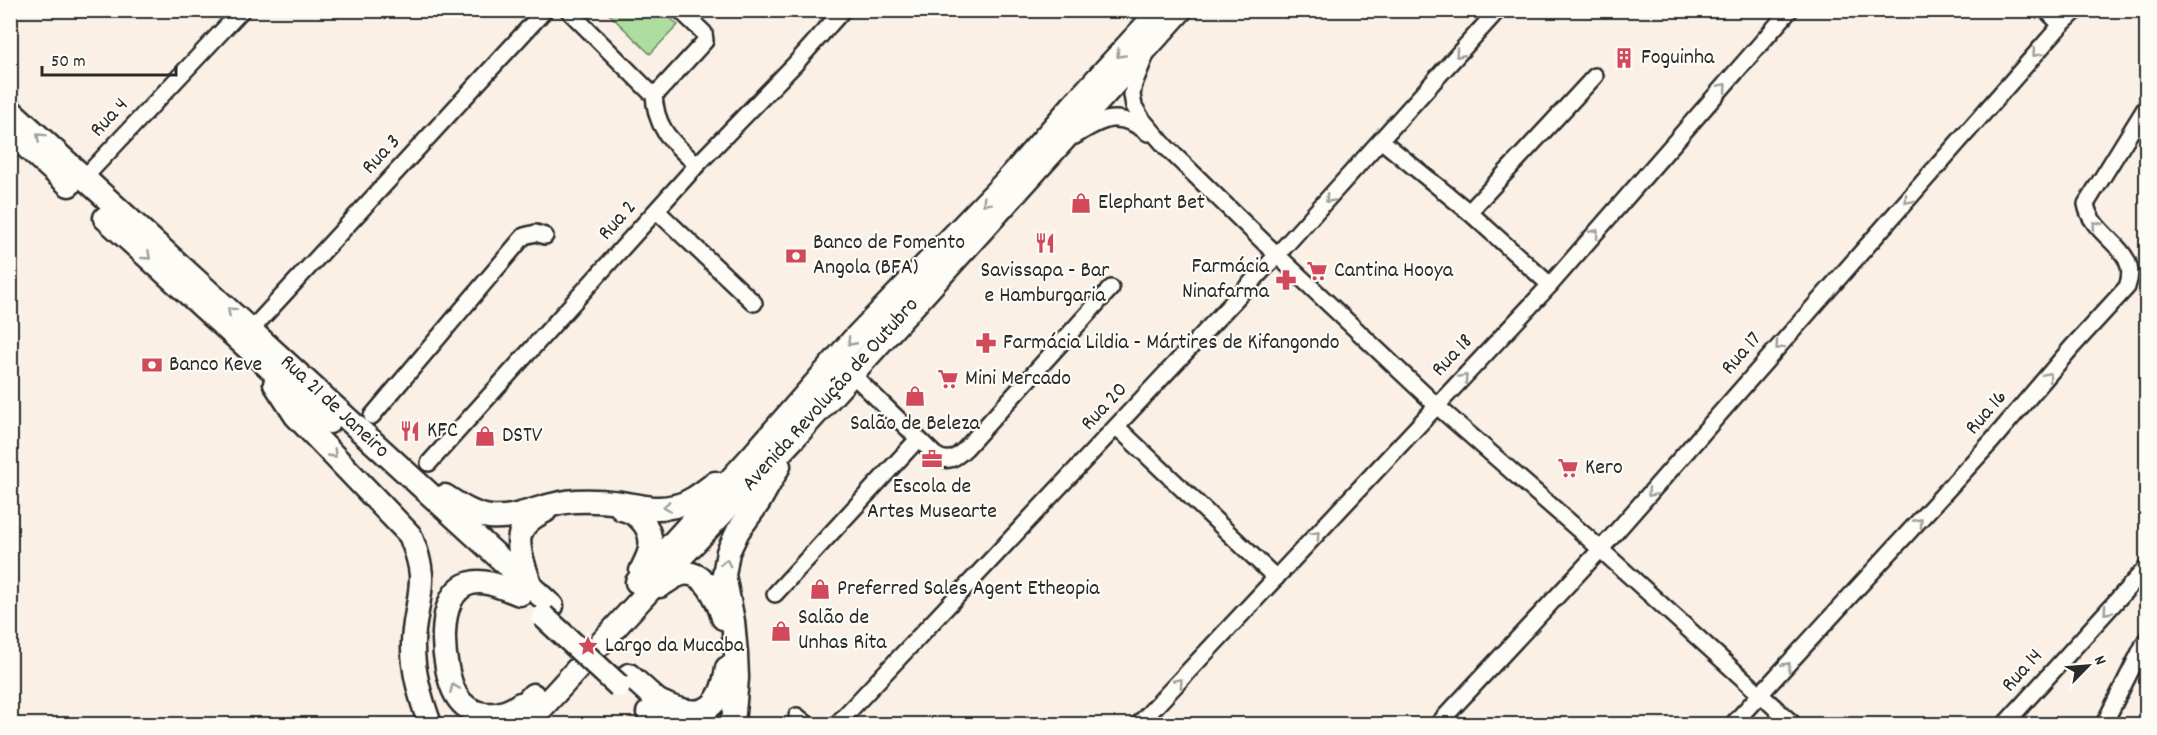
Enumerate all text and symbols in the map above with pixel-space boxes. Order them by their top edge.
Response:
scale bar [42,39,176,77]
place label: Foguinha [1641,43,1715,74]
building icon: Foguinha [1612,46,1636,70]
one-way arrow [2033,46,2044,57]
one-way arrow [1116,47,1127,57]
one-way arrow [1455,47,1466,58]
text: 50 m [51,50,86,75]
one-way arrow [1716,83,1727,94]
street label: Rua 4 [83,91,137,145]
street label: Rua 3 [355,128,409,182]
one-way arrow [36,133,46,144]
place label: Elephant Bet [1098,188,1205,219]
shop icon: Elephant Bet [1069,191,1093,215]
one-way arrow [1325,191,1336,202]
one-way arrow [1904,193,1915,203]
street label: Rua 2 [591,194,645,248]
one-way arrow [983,194,994,205]
one-way arrow [2092,221,2103,232]
place label: Banco de Fomento Angola (BFA) [813,228,965,284]
one-way arrow [1588,230,1599,240]
restaurant icon: Savissapa - Bar e Hamburgaria [1033,231,1057,255]
bank icon: Banco de Fomento Angola (BFA) [784,244,808,268]
one-way arrow [140,249,150,260]
place label: Farmácia Ninafarma [1182,252,1270,308]
place label: Savissapa - Bar e Hamburgaria [980,256,1110,312]
place label: Cantina Hooya [1334,256,1454,287]
supermarket icon: Cantina Hooya [1305,259,1329,283]
pharmacy icon: Farmácia Ninafarma [1274,268,1298,292]
street label: Avenida Revolução de Outubro [735,291,927,499]
one-way arrow [227,307,237,318]
street label: Rua 17 [1714,325,1770,383]
street label: Rua 18 [1425,327,1481,385]
place label: Farmácia Lildia - Mártires de Kifangondo [1003,328,1340,359]
pharmacy icon: Farmácia Lildia - Mártires de Kifangondo [974,331,998,355]
one-way arrow [847,335,858,346]
one-way arrow [1775,339,1786,350]
street label: Rua 21 de Janeiro [272,348,396,466]
place label: Banco Keve [169,350,262,381]
bank icon: Banco Keve [140,353,164,377]
place label: Mini Mercado [965,364,1071,395]
supermarket icon: Mini Mercado [936,367,960,391]
one-way arrow [2041,372,2052,383]
one-way arrow [1456,374,1467,385]
street label: Rua 20 [1074,376,1136,438]
shop icon: Salão de Beleza [903,384,927,408]
street label: Rua 16 [1959,384,2015,442]
place label: Salão de Beleza [850,409,981,440]
place label: KFC [427,416,458,447]
restaurant icon: KFC [398,419,422,443]
place label: DSTV [502,421,543,452]
shop icon: DSTV [473,424,497,448]
one-way arrow [325,447,336,458]
office icon: Escola de Artes Musearte [920,447,944,471]
place label: Kero [1585,453,1623,484]
supermarket icon: Kero [1556,456,1580,480]
place label: Escola de Artes Musearte [867,472,997,528]
one-way arrow [1647,486,1658,497]
one-way arrow [662,500,672,512]
one-way arrow [1912,518,1923,529]
one-way arrow [1308,531,1319,542]
one-way arrow [719,558,732,568]
place label: Preferred Sales Agent Etheopia [837,574,1100,605]
shop icon: Preferred Sales Agent Etheopia [808,577,832,601]
place label: Salão de Unhas Rita [798,603,887,659]
one-way arrow [2103,604,2114,615]
shop icon: Salão de Unhas Rita [769,619,793,643]
place label: Largo da Mucaba [605,631,745,662]
place icon: Largo da Mucaba [576,634,600,658]
north arrow [2058,636,2118,696]
street label: Rua 14 [1995,642,2051,700]
text: N [2087,652,2111,669]
one-way arrow [1780,662,1791,673]
one-way arrow [1172,678,1183,688]
one-way arrow [449,684,461,695]

